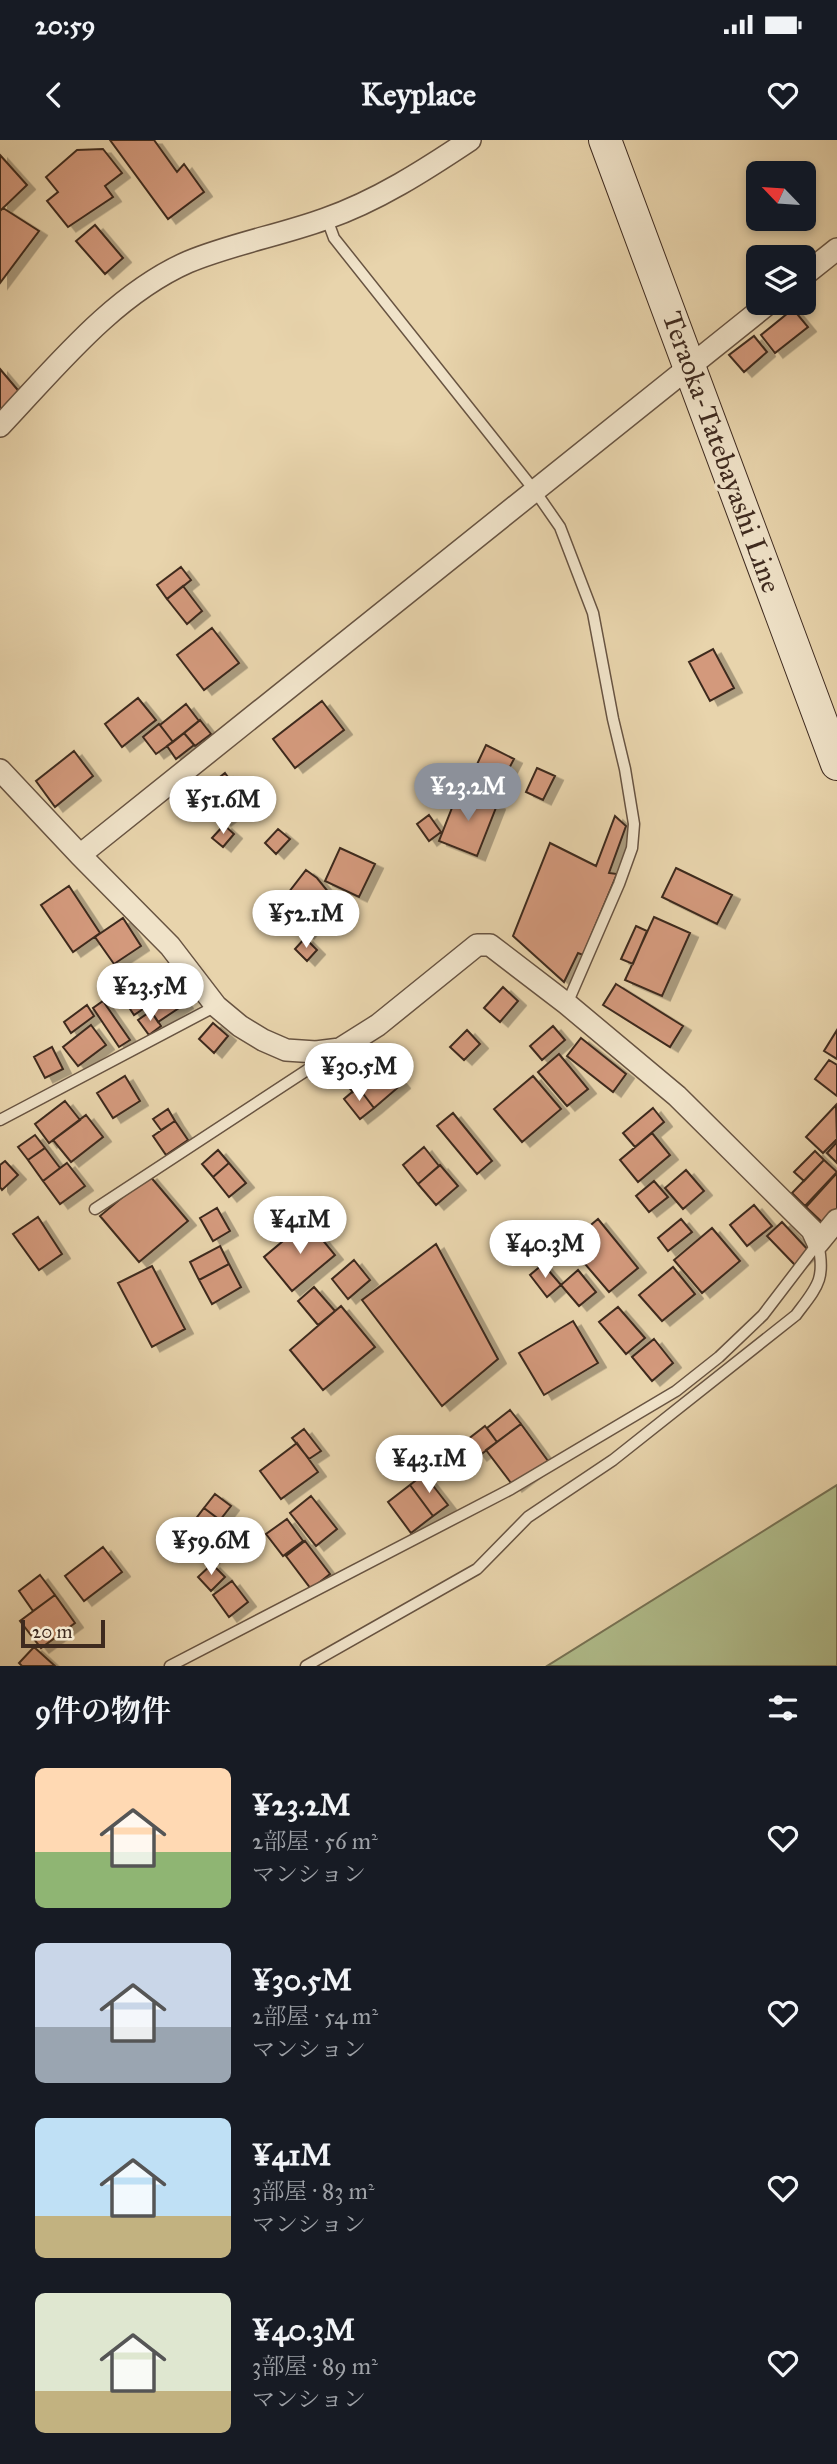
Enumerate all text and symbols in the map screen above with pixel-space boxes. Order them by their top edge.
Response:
text: 20:59 [35,9,96,41]
text: Keyplace [361,75,476,114]
icon: back [35,76,73,114]
icon: heart [764,76,802,114]
north arrow [746,161,816,231]
map controls [746,161,816,315]
button: layers [746,245,816,315]
street label: Teraoka-Tatebayashi Line [655,307,789,597]
pin: ¥23.2M [411,764,525,823]
text: ¥23.2M [430,772,506,800]
pin: ¥51.6M [166,776,280,836]
text: ¥51.6M [185,785,261,813]
pin: ¥52.1M [249,890,363,950]
text: ¥52.1M [268,899,344,927]
pin: ¥23.5M [93,964,207,1023]
text: ¥23.5M [113,972,187,1000]
pin: ¥30.5M [302,1044,416,1103]
text: ¥30.5M [321,1052,397,1080]
pin: ¥41M [259,1196,341,1256]
text: ¥41M [270,1205,330,1233]
pin: ¥40.3M [488,1220,602,1280]
text: ¥40.3M [506,1229,585,1257]
pin: ¥43.1M [372,1436,486,1495]
text: ¥43.1M [392,1444,466,1472]
pin: ¥59.6M [154,1518,268,1577]
text: ¥59.6M [172,1526,250,1554]
scale bar [21,1617,105,1649]
text: 20 m [32,1620,73,1643]
icon: filters [764,1689,802,1727]
text: 9件の物件 [35,1693,171,1729]
text: ¥23.2M [252,1787,350,1823]
icon: home [91,1796,175,1880]
icon: heart [764,1819,802,1857]
text: 2部屋 · 56 m² [252,1827,378,1855]
text: マンション [252,1860,366,1888]
text: ¥30.5M [252,1962,352,1998]
icon: home [91,1971,175,2055]
icon: heart [764,1994,802,2032]
text: 2部屋 · 54 m² [252,2002,378,2030]
text: マンション [252,2035,366,2063]
text: ¥41M [252,2137,331,2173]
icon: home [91,2146,175,2230]
icon: heart [764,2169,802,2207]
text: 3部屋 · 83 m² [252,2177,375,2205]
text: マンション [252,2210,366,2238]
text: ¥40.3M [252,2312,355,2348]
icon: home [91,2321,175,2405]
icon: heart [764,2344,802,2382]
text: 3部屋 · 89 m² [252,2352,378,2380]
text: マンション [252,2385,366,2413]

